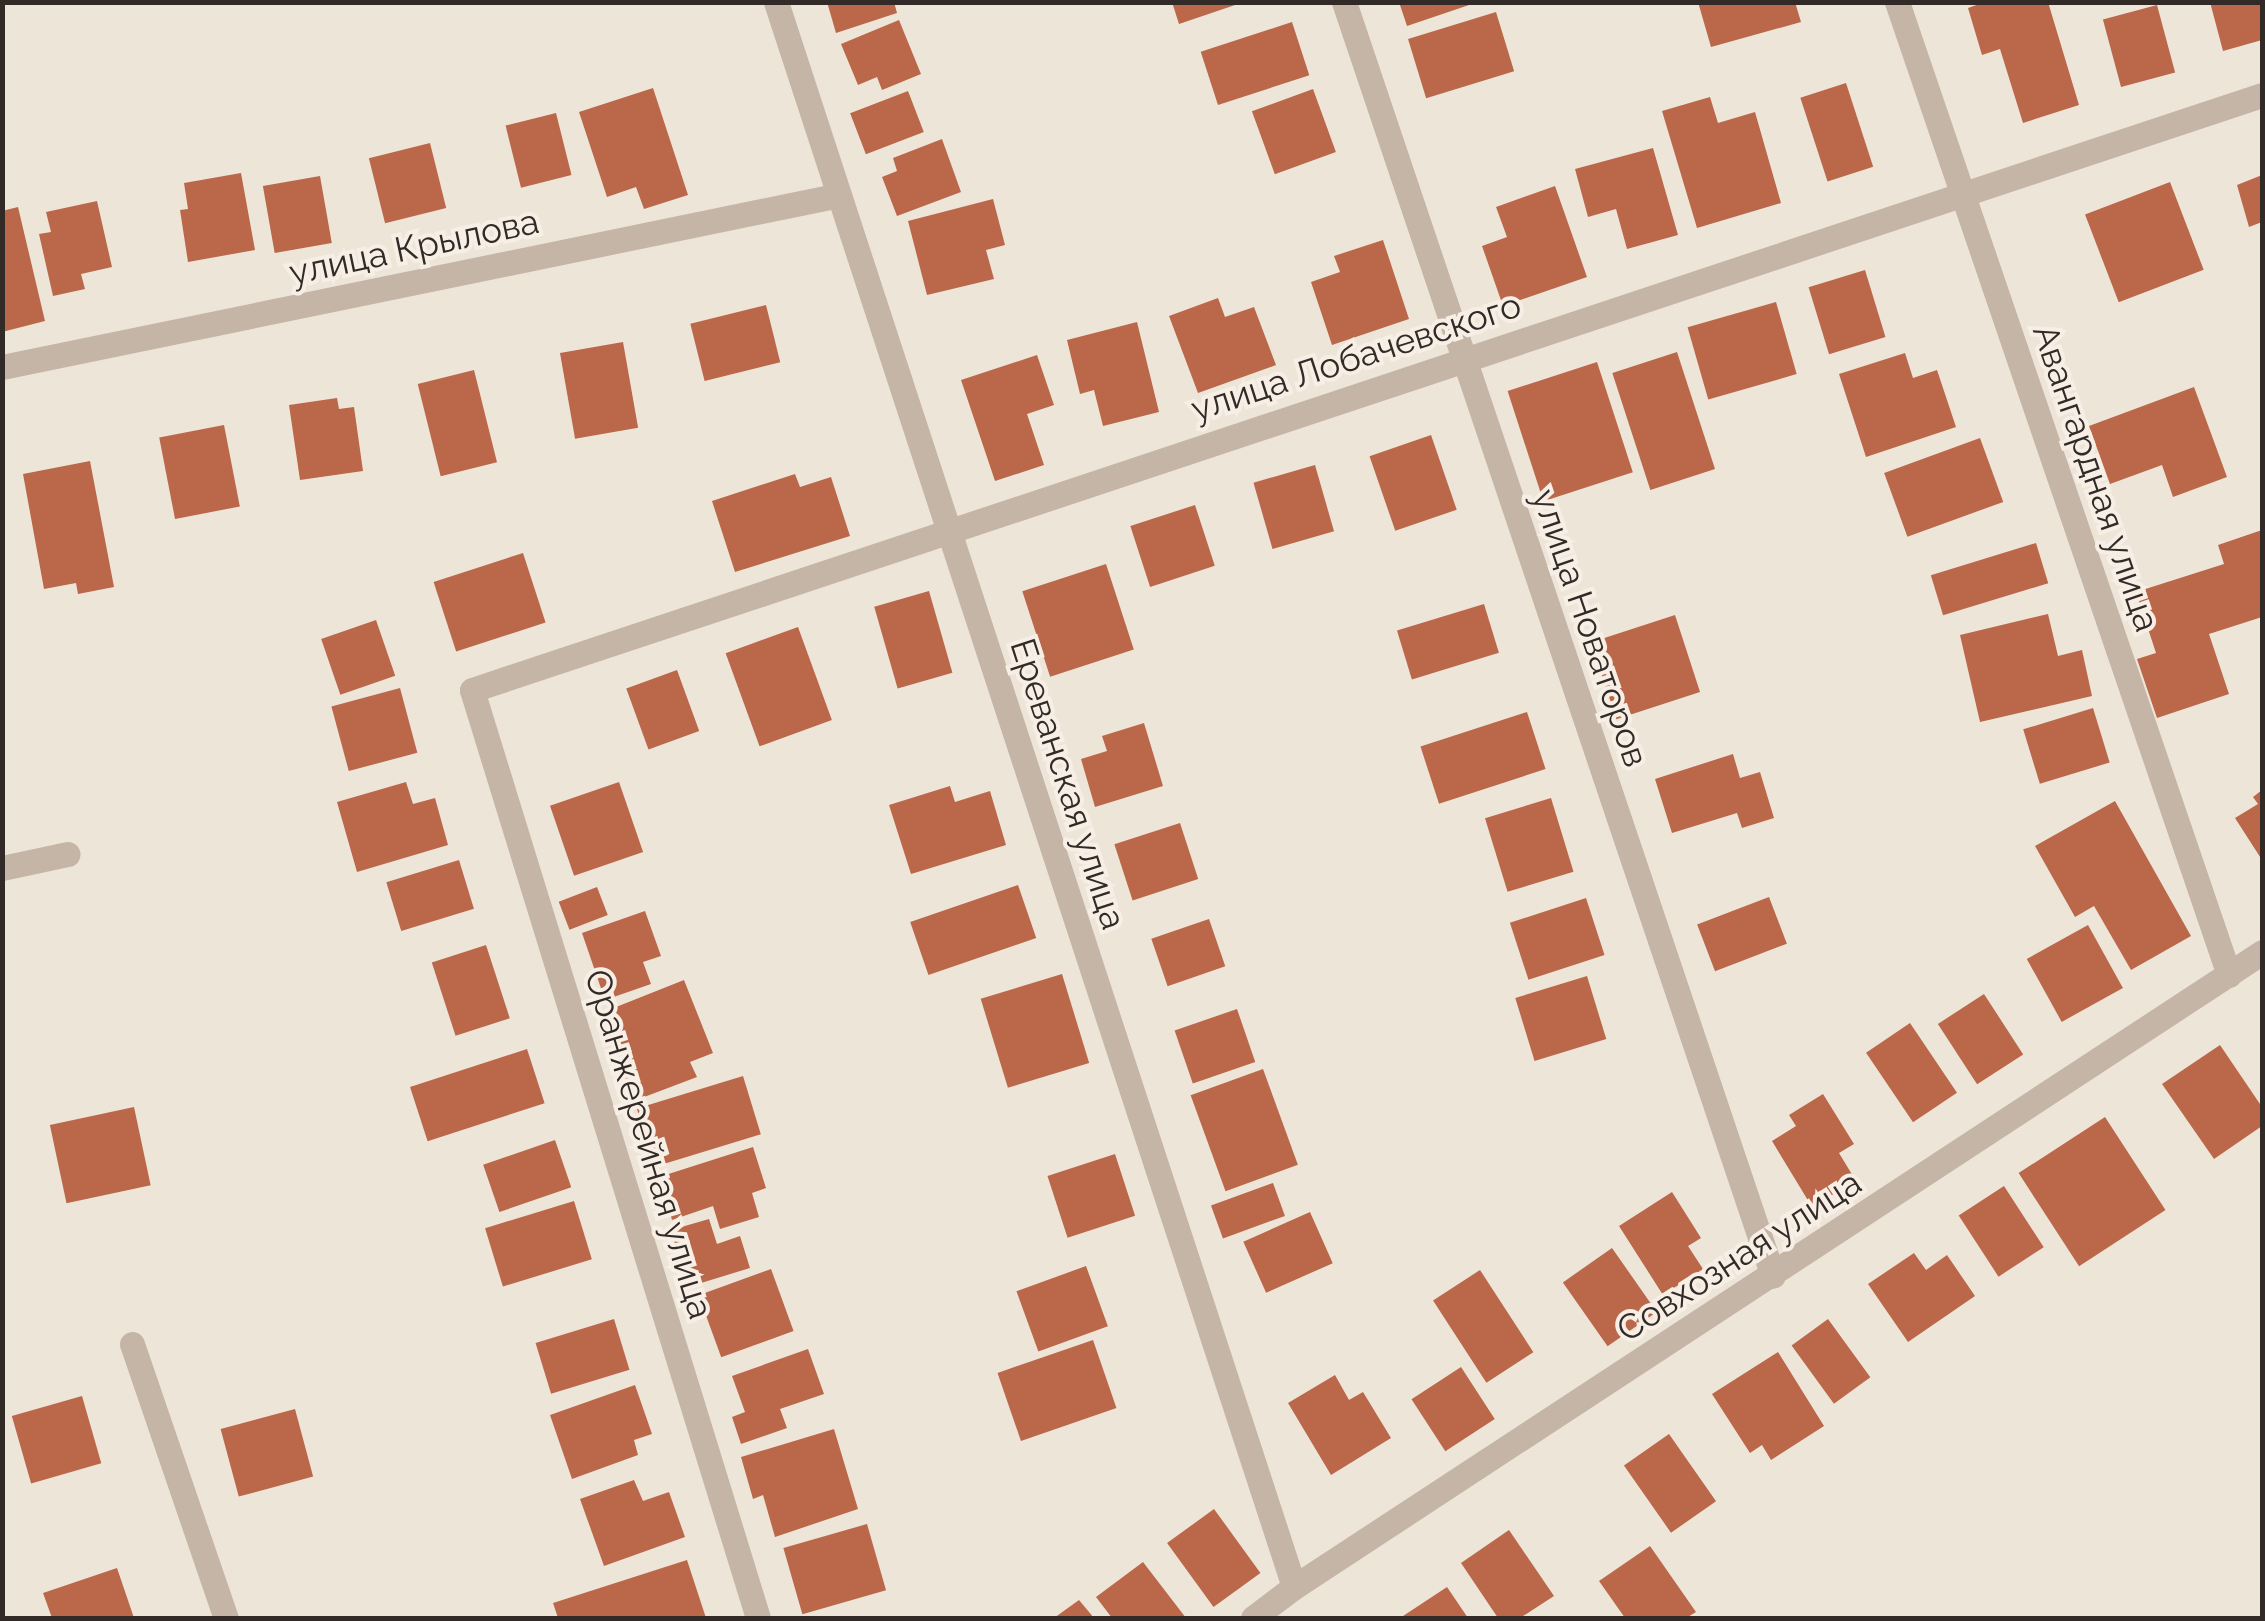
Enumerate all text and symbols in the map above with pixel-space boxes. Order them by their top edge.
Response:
street label: улица Крылова [285,200,543,294]
street label: улица Лобачевского [1186,284,1526,430]
street label: Авангардная улица [2024,319,2168,637]
street label: улица Новаторов [1523,484,1657,772]
street label: Ереванская улица [1001,633,1135,935]
street label: Оранжерейная улица [576,964,722,1324]
street label: Совхозная улица [1609,1161,1869,1351]

